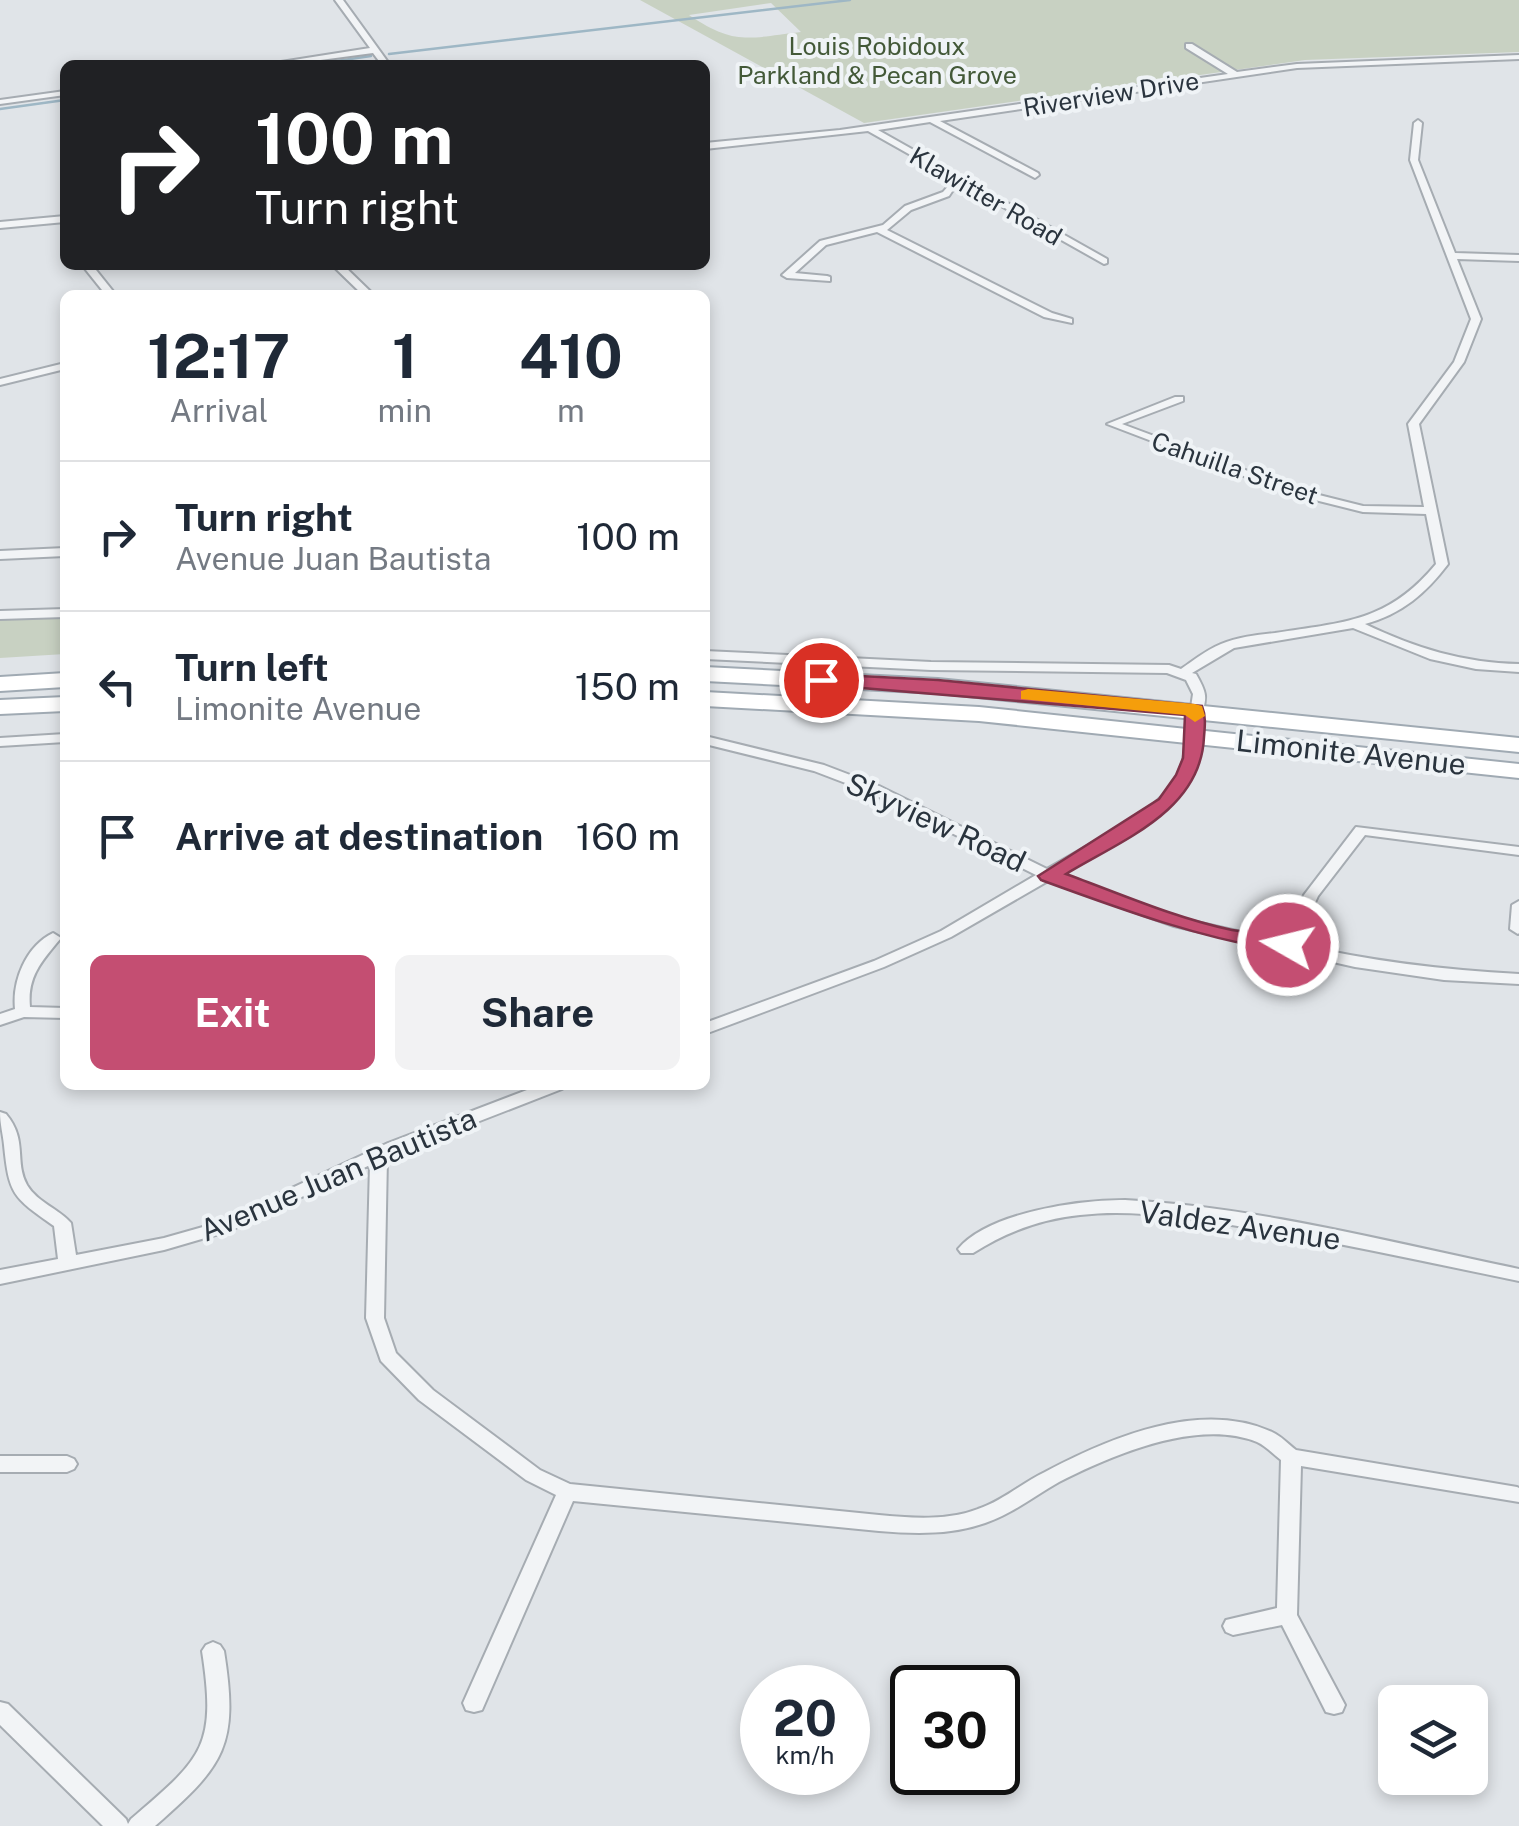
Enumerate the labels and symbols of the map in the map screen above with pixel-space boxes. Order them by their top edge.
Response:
park label: Louis Robidoux Parkland & Pecan Grove [737,31,1017,90]
street label: Riverview Drive [1021,65,1201,123]
street label: Klawitter Road [905,140,1067,252]
street label: Cahuilla Street [1148,426,1322,510]
pin [779,638,864,723]
street label: Limonite Avenue [1234,722,1468,782]
street label: Skyview Road [840,765,1032,879]
position arrow [1236,893,1340,997]
street label: Avenue Juan Bautista [194,1099,482,1249]
street label: Valdez Avenue [1137,1193,1343,1257]
speed limit sign: 30 [890,1665,1020,1795]

